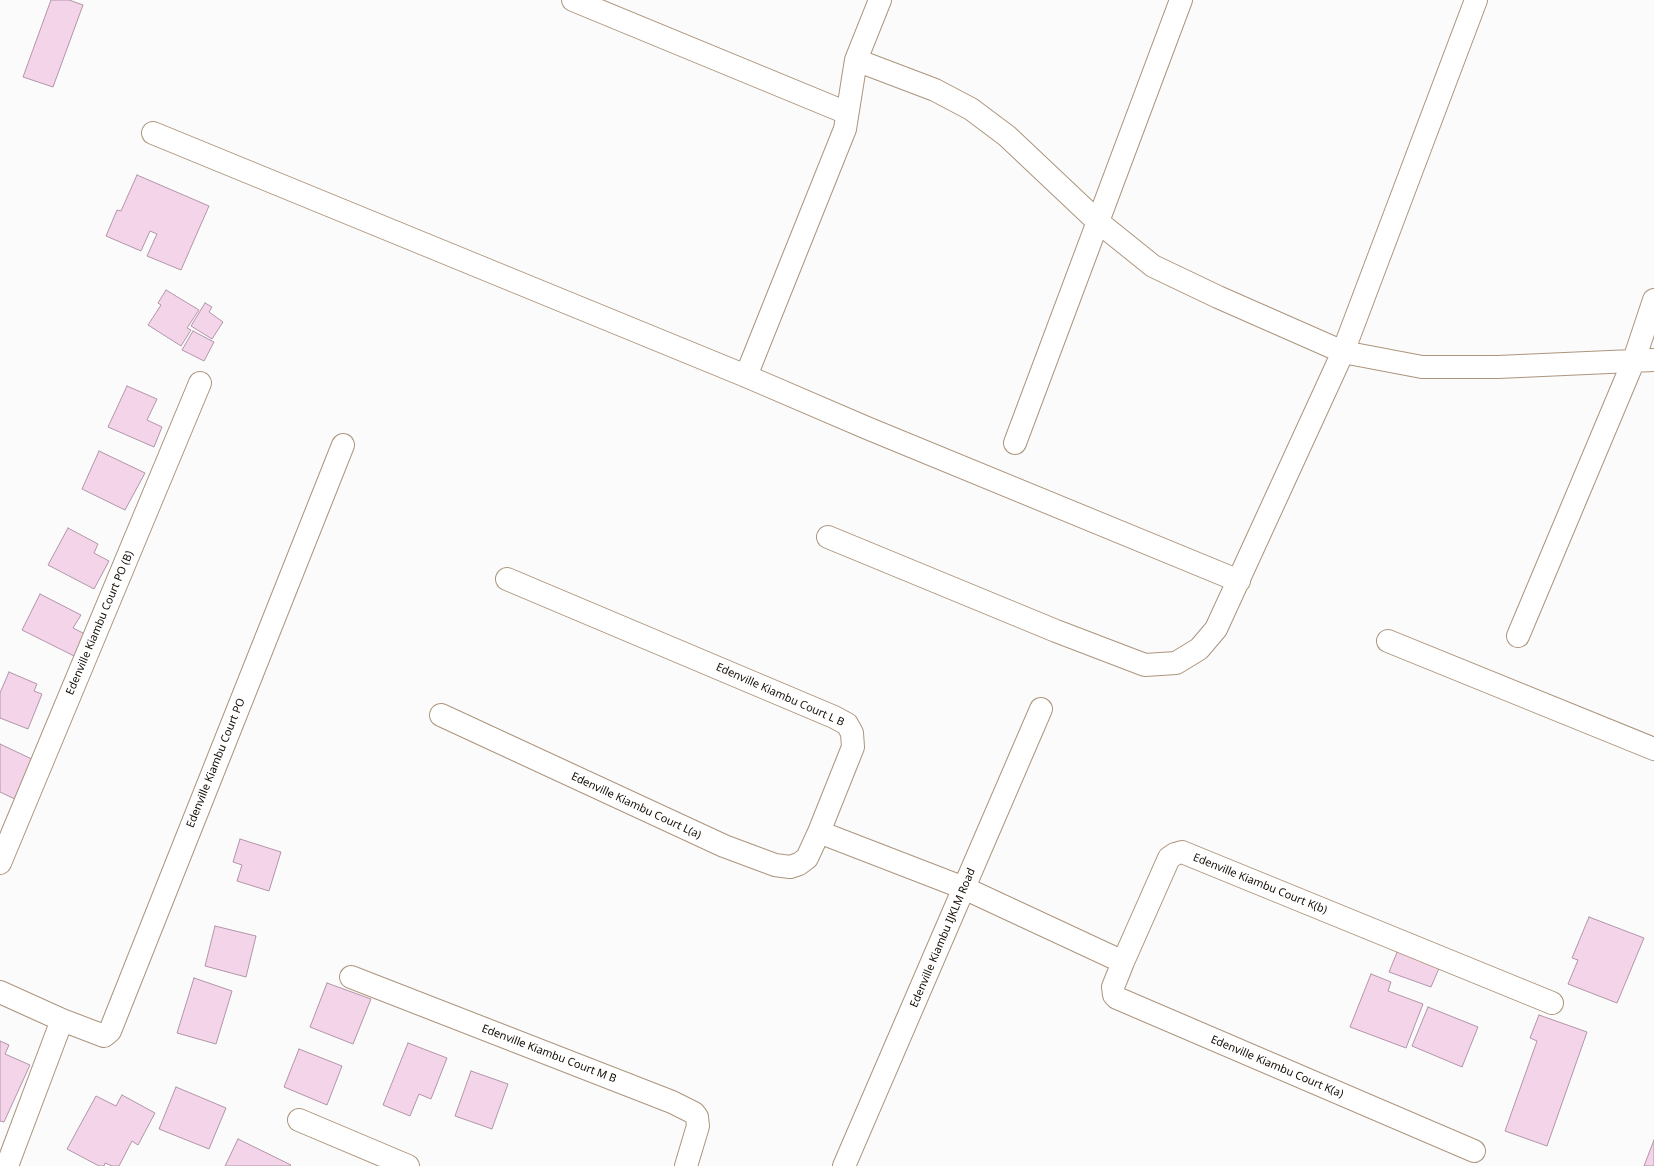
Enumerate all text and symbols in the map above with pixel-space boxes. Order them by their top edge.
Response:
street label: Edenville Kiambu Court PO (B) [64,549,136,697]
street label: Edenville Kiambu Court L B [714,661,846,729]
street label: Edenville Kiambu Court PO [184,696,248,830]
street label: Edenville Kiambu Court L(a) [569,770,703,842]
street label: Edenville Kiambu Court K(b) [1191,851,1329,917]
street label: Edenville Kiambu IJKLM Road [908,866,978,1010]
street label: Edenville Kiambu Court M B [480,1022,618,1086]
street label: Edenville Kiambu Court K(a) [1209,1033,1345,1101]

